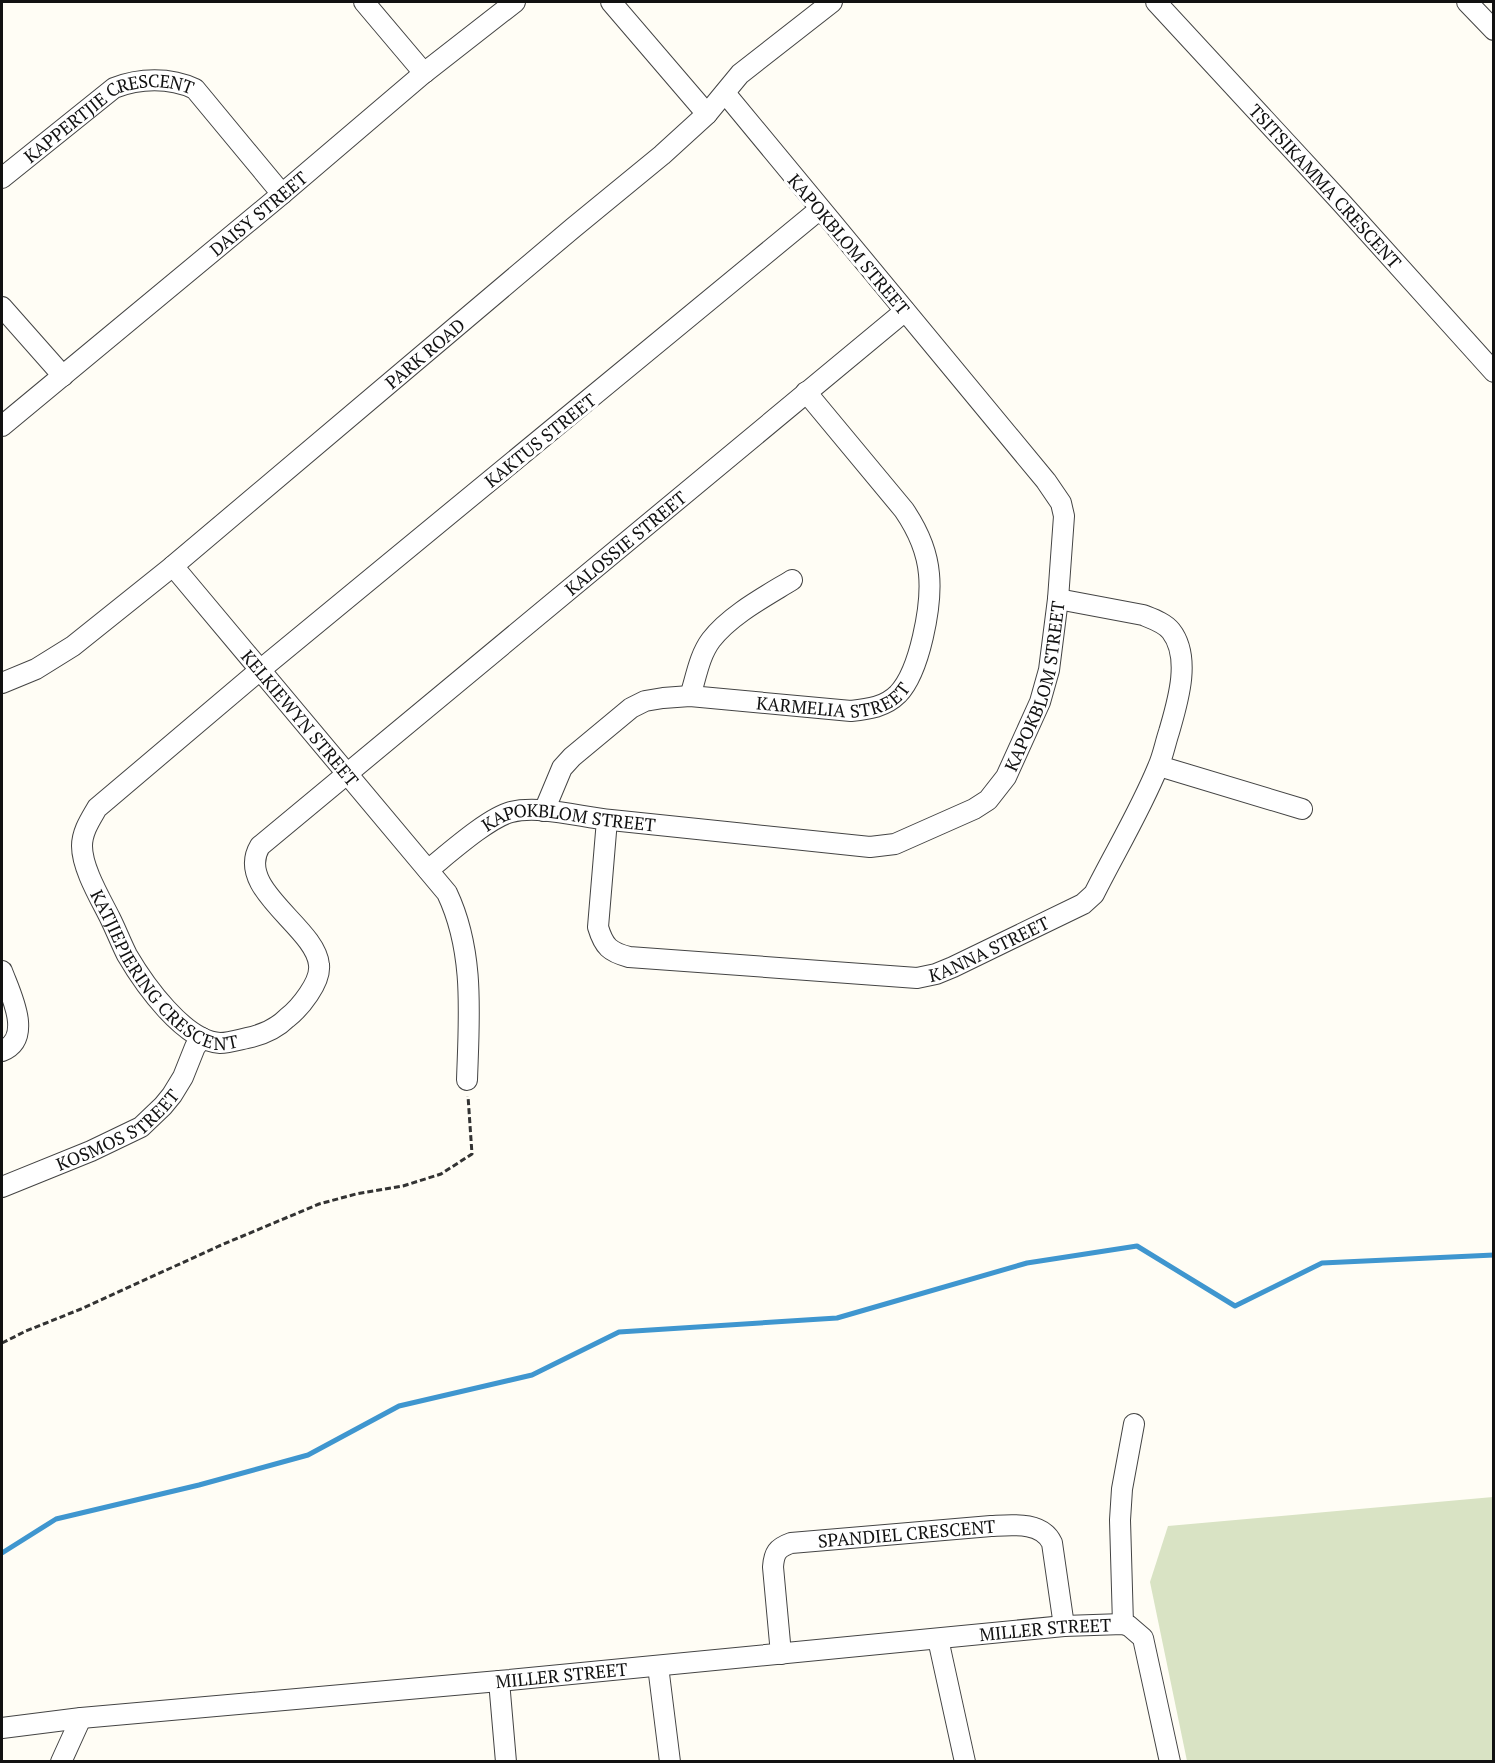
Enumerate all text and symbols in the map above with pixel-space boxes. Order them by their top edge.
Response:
street label: KAPPERTJIE CRESCENT [19,68,198,168]
street label: TSITSIKAMMA CRESCENT [1244,99,1407,273]
street label: DAISY STREET [204,166,312,261]
street label: KAPOKBLOM STREET [783,168,915,320]
street label: PARK ROAD [380,313,470,394]
street label: KAKTUS STREET [479,388,601,492]
street label: KALOSSIE STREET [560,485,691,600]
street label: KAPOKBLOM STREET [998,599,1070,775]
street label: KELKIEWYN STREET [236,645,364,791]
street label: KARMELIA STREET [755,677,915,723]
street label: KAPOKBLOM STREET [477,798,657,837]
street label: KATJIEPIERING CRESCENT [85,885,240,1055]
street label: KANNA STREET [927,910,1053,987]
street label: KOSMOS STREET [52,1084,184,1176]
street label: SPANDIEL CRESCENT [817,1514,996,1553]
street label: MILLER STREET [978,1612,1112,1646]
street label: MILLER STREET [494,1657,629,1693]

